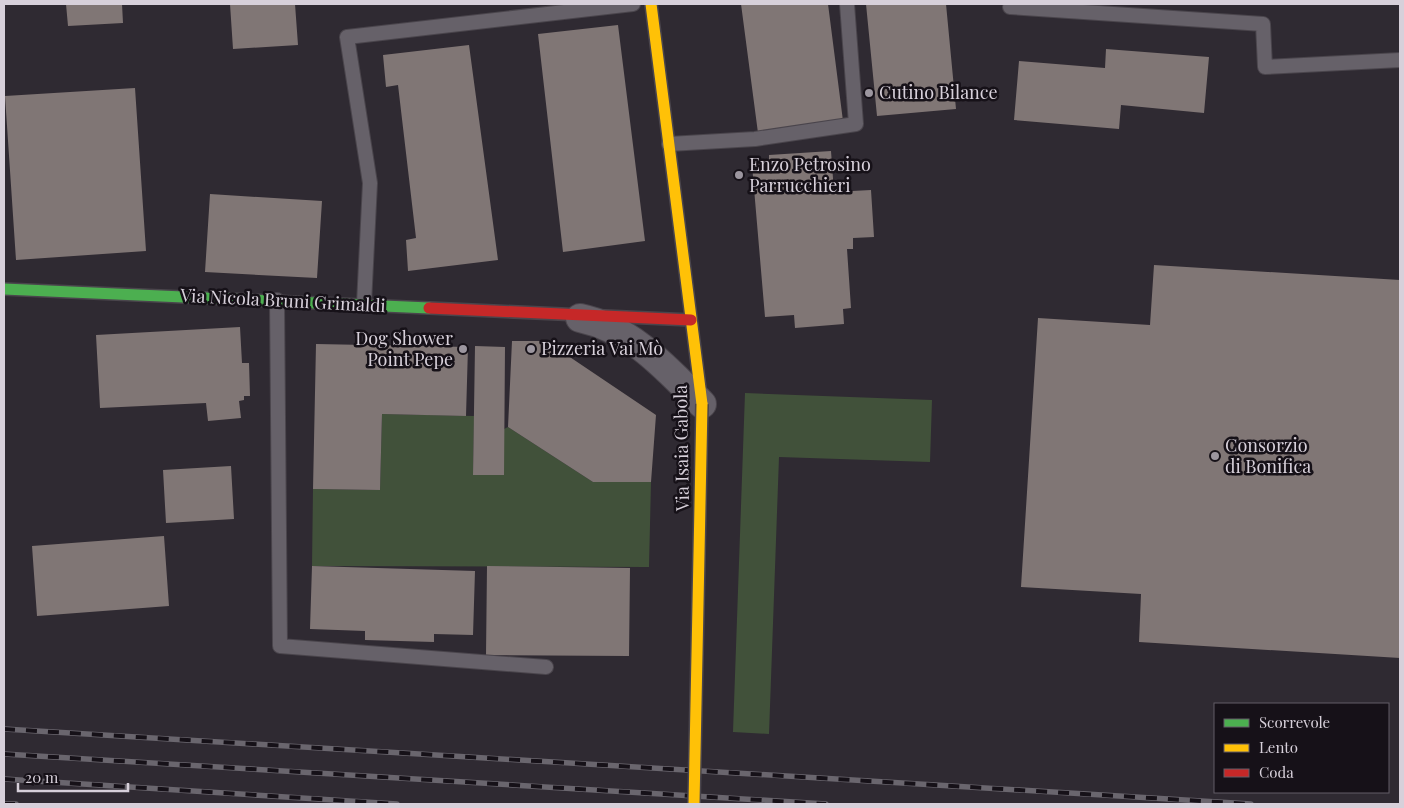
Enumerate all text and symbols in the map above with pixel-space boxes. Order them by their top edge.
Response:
place label: Cutino Bilance [879,80,998,104]
marker: Cutino Bilance [863,87,875,99]
place label: Enzo Petrosino Parrucchieri [749,152,871,197]
marker: Enzo Petrosino Parrucchieri [733,169,745,181]
street label: Via Nicola Bruni Grimaldi [179,283,386,317]
place label: Dog Shower Point Pepe [355,326,453,371]
place label: Pizzeria Vai Mò [541,336,663,360]
marker: Dog Shower Point Pepe [457,343,469,355]
marker: Pizzeria Vai Mò [525,343,537,355]
street label: Via Isaia Gabola [668,385,694,512]
place label: Consorzio di Bonifica [1225,433,1311,478]
marker: Consorzio di Bonifica [1209,450,1221,462]
legend [1214,703,1389,793]
text: Scorrevole [1259,712,1330,732]
text: Lento [1259,737,1298,757]
scale bar [18,760,128,792]
text: Coda [1259,762,1294,782]
text: 20 m [25,767,59,787]

